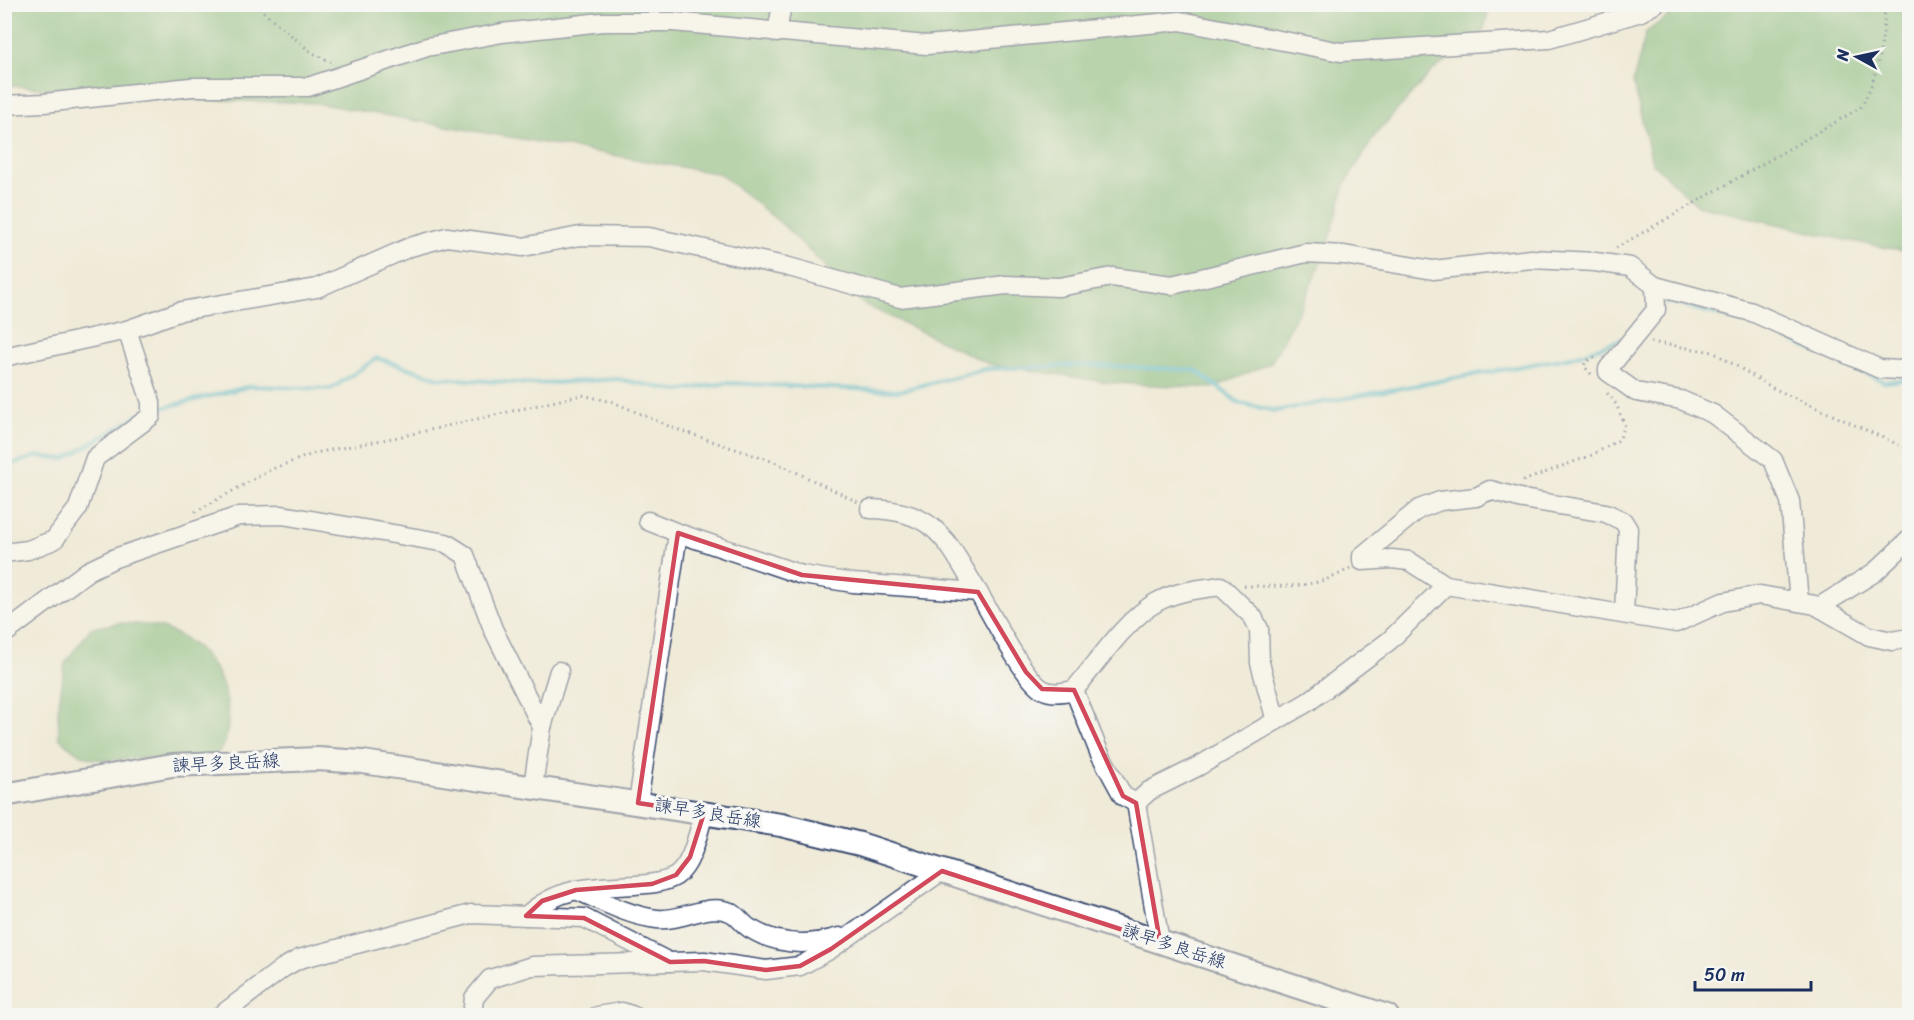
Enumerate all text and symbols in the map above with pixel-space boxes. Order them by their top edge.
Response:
north arrow [1827,27,1887,87]
text: N [1827,47,1858,63]
street label: 諫早多良岳線 [171,744,281,782]
street label: 諫早多良岳線 [652,789,764,837]
street label: 諫早多良岳線 [1118,914,1230,978]
scale bar [1695,954,1810,992]
text: 50 m [1704,959,1745,991]

